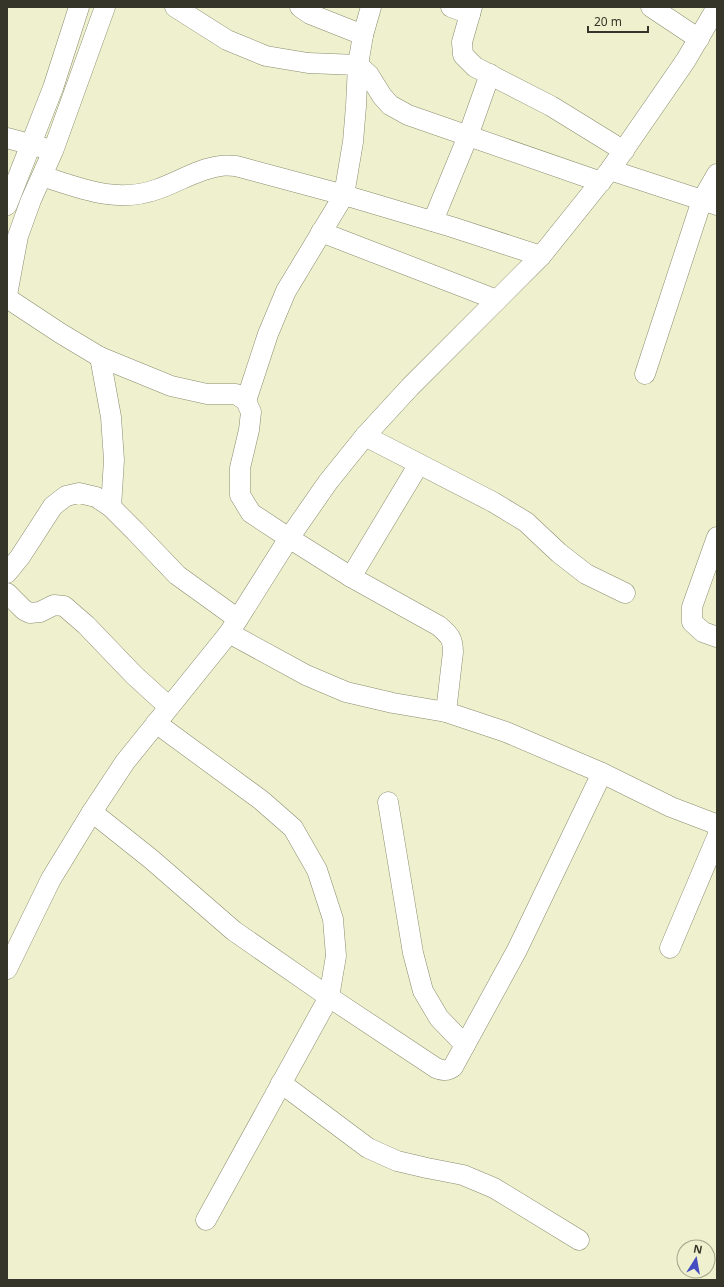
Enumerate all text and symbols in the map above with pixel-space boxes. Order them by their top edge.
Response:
scale bar [588,8,648,34]
text: 20 m [594,13,622,30]
north arrow [676,1239,716,1279]
text: N [692,1240,704,1257]

